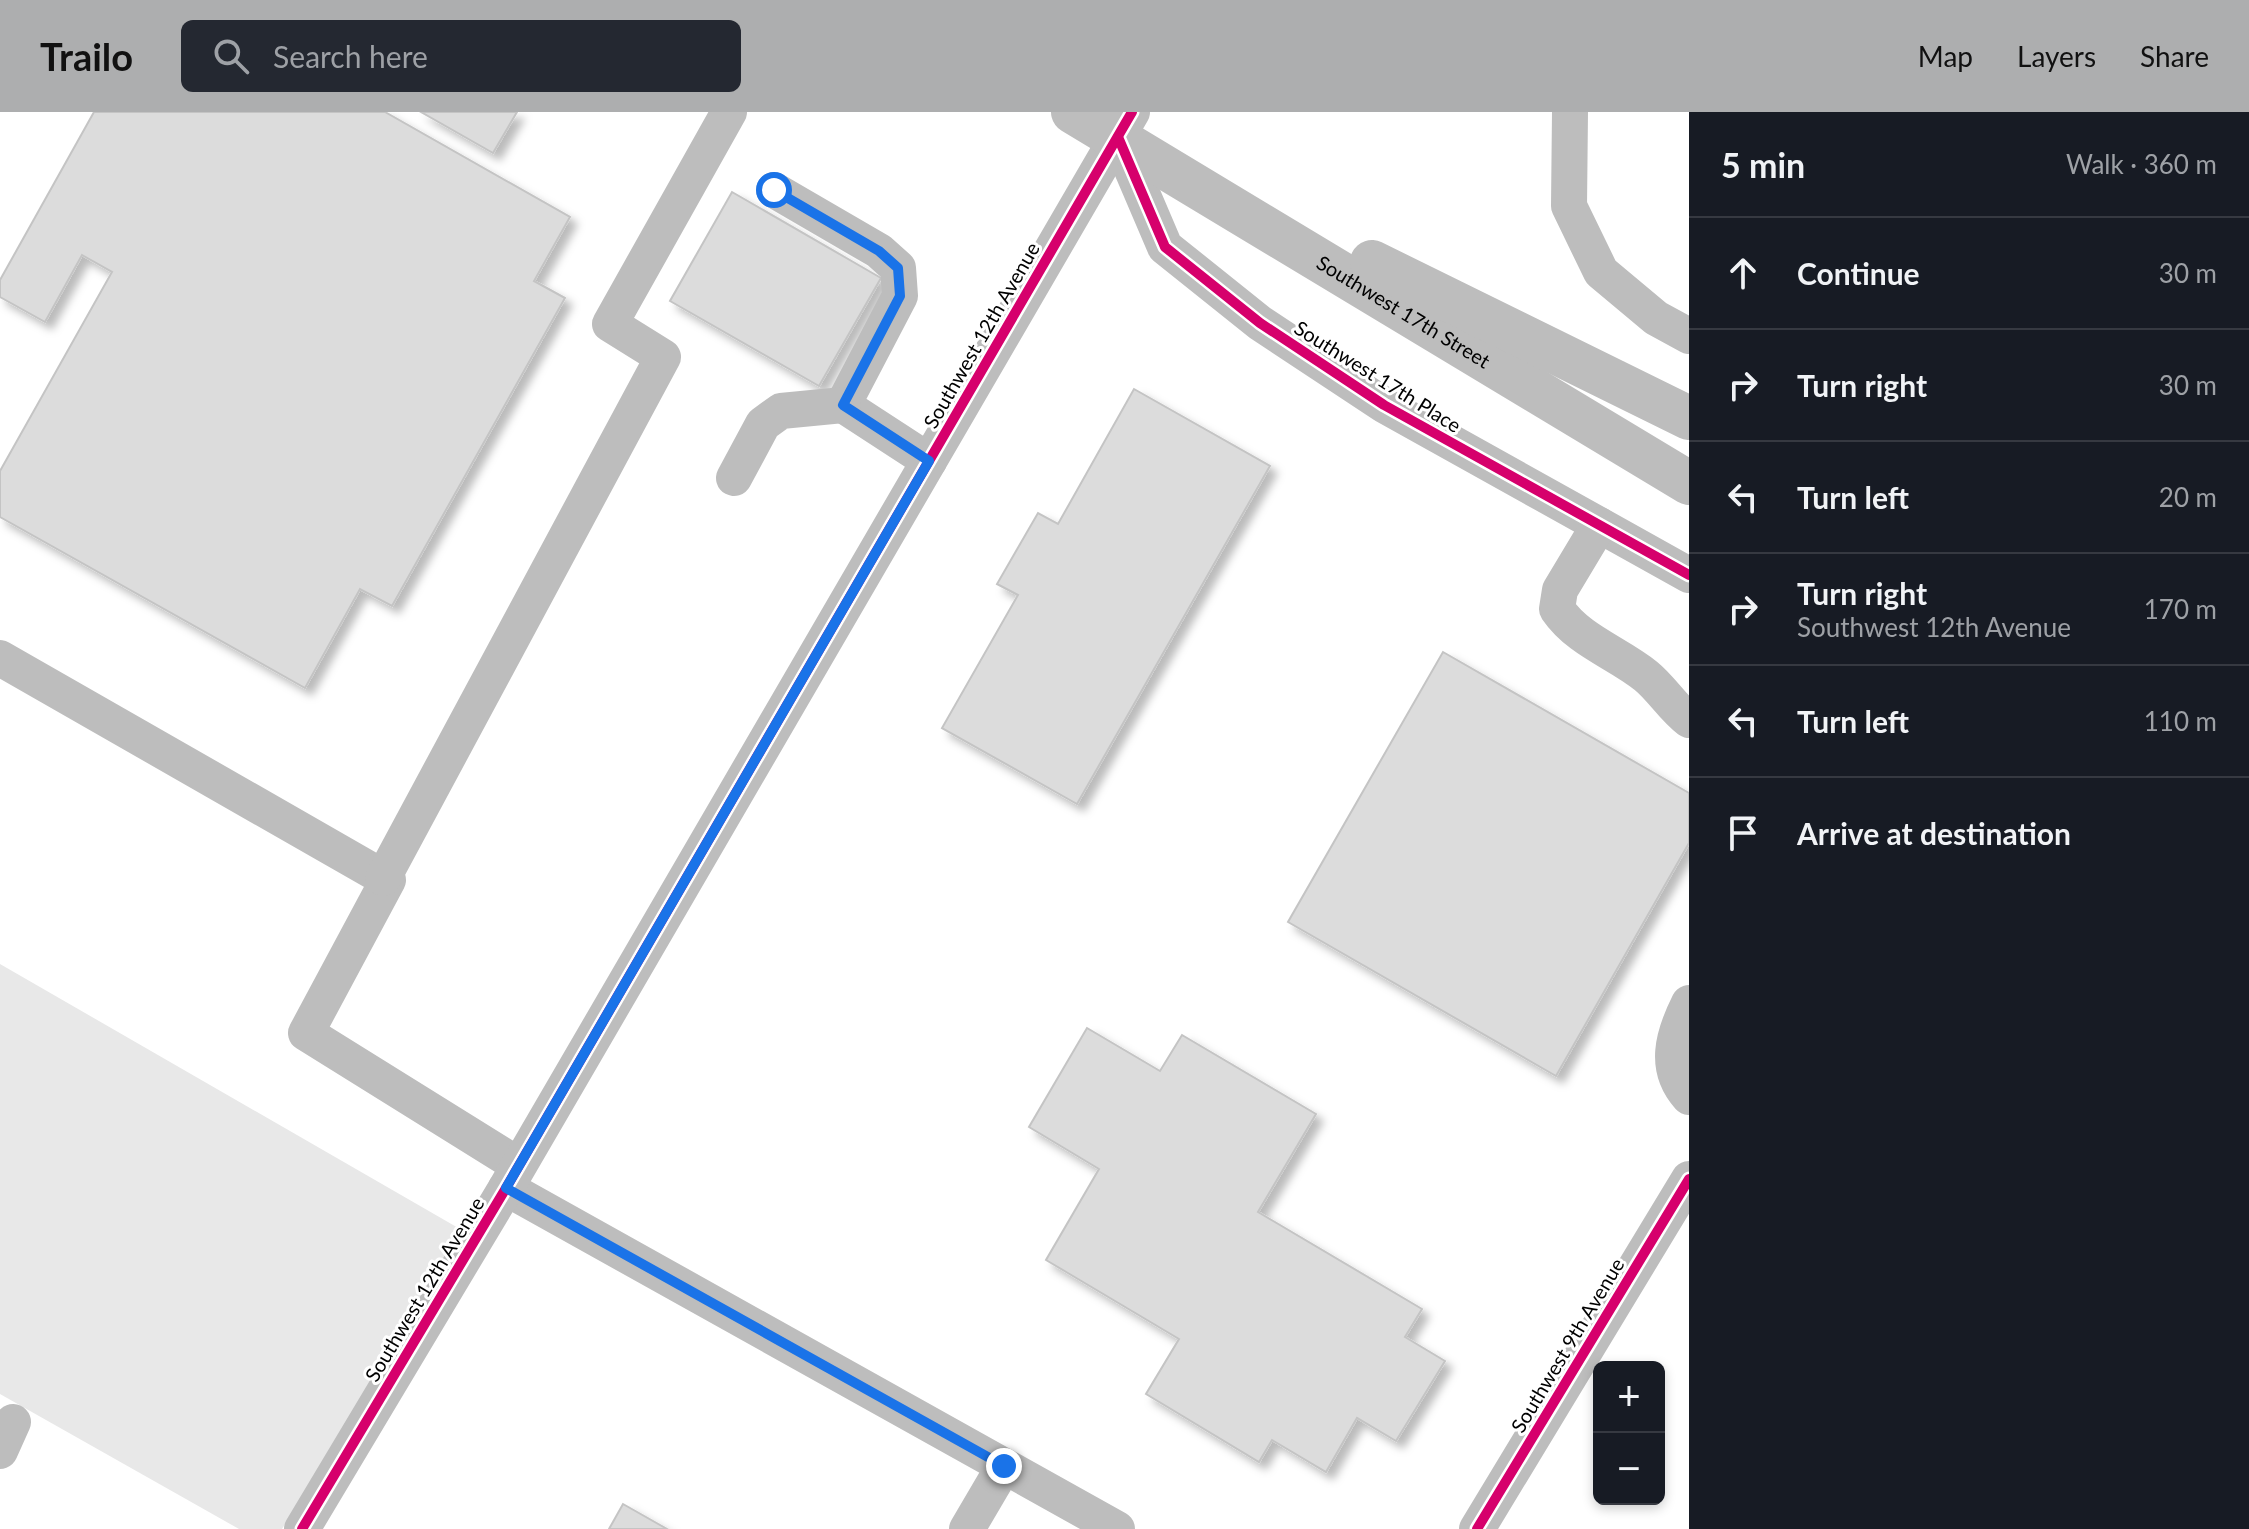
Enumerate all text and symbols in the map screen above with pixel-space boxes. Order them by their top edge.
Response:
search box [181,20,741,92]
text: Trailo [40,33,133,79]
icon: search [209,34,253,78]
text: Search here [273,38,428,74]
text: Map [1918,39,1973,73]
text: Layers [2017,39,2096,73]
text: Share [2140,39,2209,73]
text: 5 min [1721,144,1805,185]
text: Walk · 360 m [2066,148,2217,180]
route start [756,172,792,208]
street label: Southwest 12th Avenue [918,238,1044,432]
street label: Southwest 17th Street [1313,250,1495,373]
icon: ahead [1721,251,1765,295]
text: Continue [1797,255,1920,291]
text: 30 m [2159,257,2217,289]
street label: Southwest 17th Place [1290,315,1466,437]
icon: right [1721,363,1765,407]
text: Turn right [1797,367,1927,403]
text: 30 m [2159,369,2217,401]
icon: left [1721,475,1765,519]
text: Turn left [1797,479,1909,515]
text: 20 m [2159,481,2217,513]
text: Turn right [1797,575,1927,611]
icon: right [1721,587,1765,631]
text: 170 m [2144,593,2217,625]
text: Southwest 12th Avenue [1797,611,2071,643]
icon: left [1721,699,1765,743]
text: Turn left [1797,703,1909,739]
text: 110 m [2144,705,2217,737]
icon: arrive [1721,811,1765,855]
text: Arrive at destination [1797,815,2071,851]
street label: Southwest 12th Avenue [359,1192,489,1386]
street label: Southwest 9th Avenue [1505,1253,1629,1437]
map controls [1593,1361,1665,1505]
button: + [1593,1361,1665,1433]
button: − [1593,1433,1665,1505]
route end [986,1448,1022,1484]

